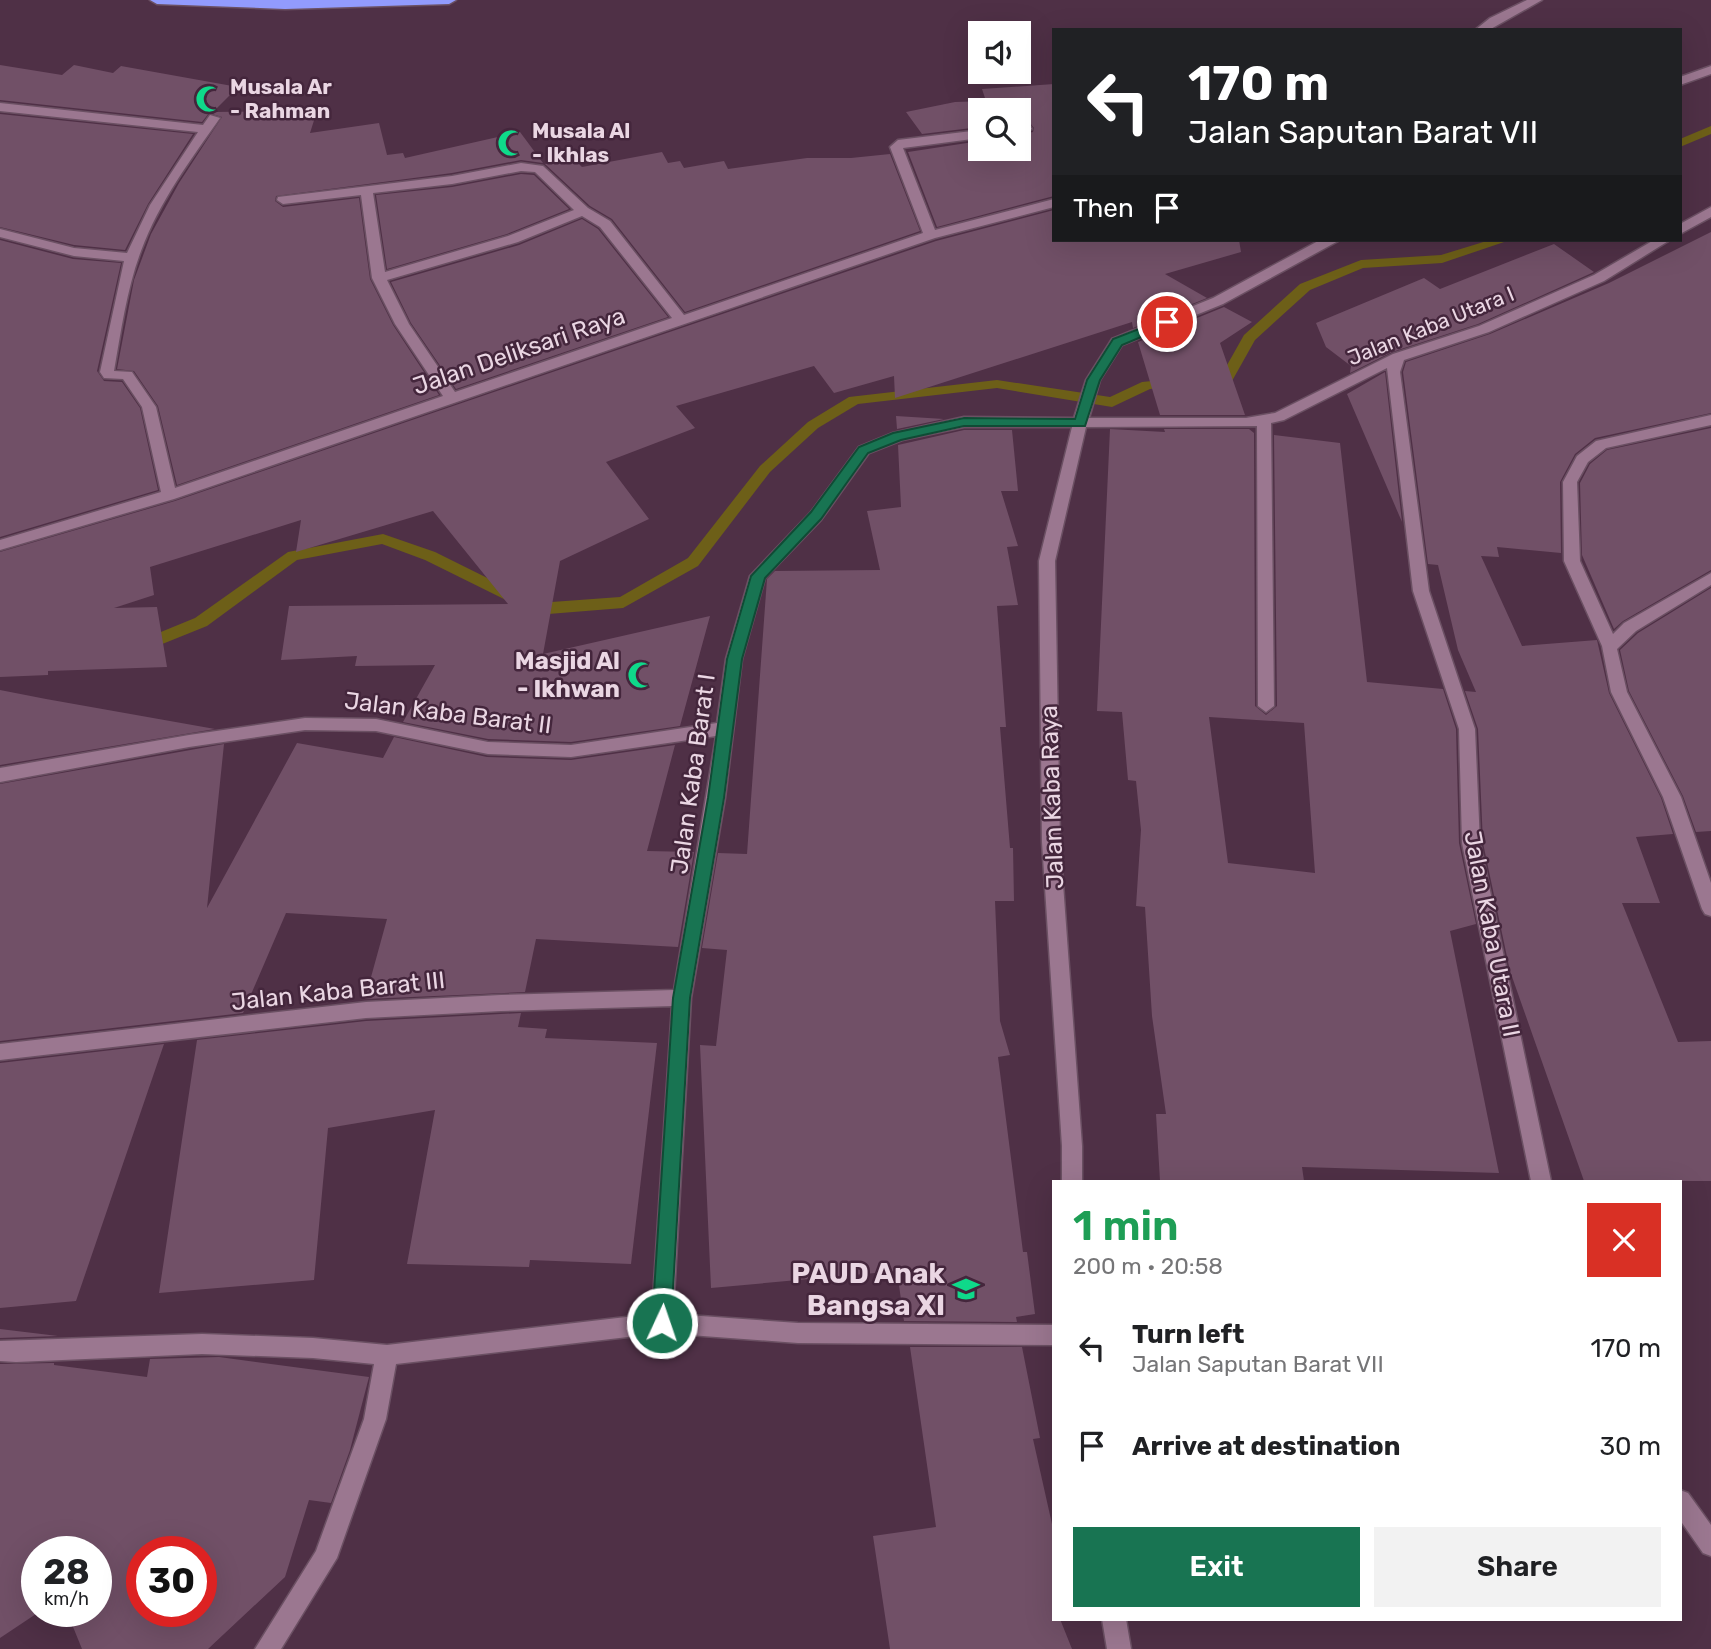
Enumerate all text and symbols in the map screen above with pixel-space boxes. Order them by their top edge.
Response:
map controls [968,21,1031,161]
button: sound [968,21,1031,84]
text: 170 m [1188,54,1329,112]
icon: left [1073,56,1164,147]
place label: Musala Ar - Rahman [230,74,332,123]
mosque icon: Musala Ar - Rahman [194,84,224,114]
button: search [968,98,1031,161]
text: Jalan Saputan Barat VII [1188,113,1538,151]
place label: Musala Al - Ikhlas [532,118,630,167]
mosque icon: Musala Al - Ikhlas [496,128,526,158]
icon: arrive [1148,189,1186,227]
text: Then [1073,193,1134,224]
street label: Jalan Kaba Utara I [1344,281,1518,370]
pin [1137,292,1197,352]
street label: Jalan Deliksari Raya [409,302,629,400]
icon: arrive [1148,303,1186,341]
place label: Masjid Al - Ikhwan [515,647,620,703]
mosque icon: Masjid Al - Ikhwan [626,660,656,690]
street label: Jalan Kaba Barat I [665,672,721,876]
street label: Jalan Kaba Barat II [343,686,553,740]
street label: Jalan Kaba Raya [1035,705,1069,889]
street label: Jalan Kaba Utara II [1458,829,1526,1039]
street label: Jalan Kaba Barat III [230,966,446,1016]
text: 1 min [1073,1201,1179,1251]
button: close [1587,1203,1661,1277]
text: 200 m · 20:58 [1073,1252,1223,1280]
place label: PAUD Anak Bangsa XI [791,1257,946,1322]
school or university icon: PAUD Anak Bangsa XI [951,1274,981,1304]
position arrow [625,1286,699,1360]
text: Turn left [1132,1319,1244,1350]
icon: left [1073,1329,1111,1367]
text: 170 m [1591,1333,1661,1364]
text: Jalan Saputan Barat VII [1132,1350,1384,1378]
icon: arrive [1073,1427,1111,1465]
text: Arrive at destination [1132,1431,1400,1462]
text: 30 m [1599,1431,1661,1462]
button: Exit [1073,1527,1360,1607]
button: Share [1374,1527,1661,1607]
speed limit sign: 30 [126,1536,217,1627]
text: 28 [43,1551,90,1593]
text: km/h [44,1588,89,1610]

